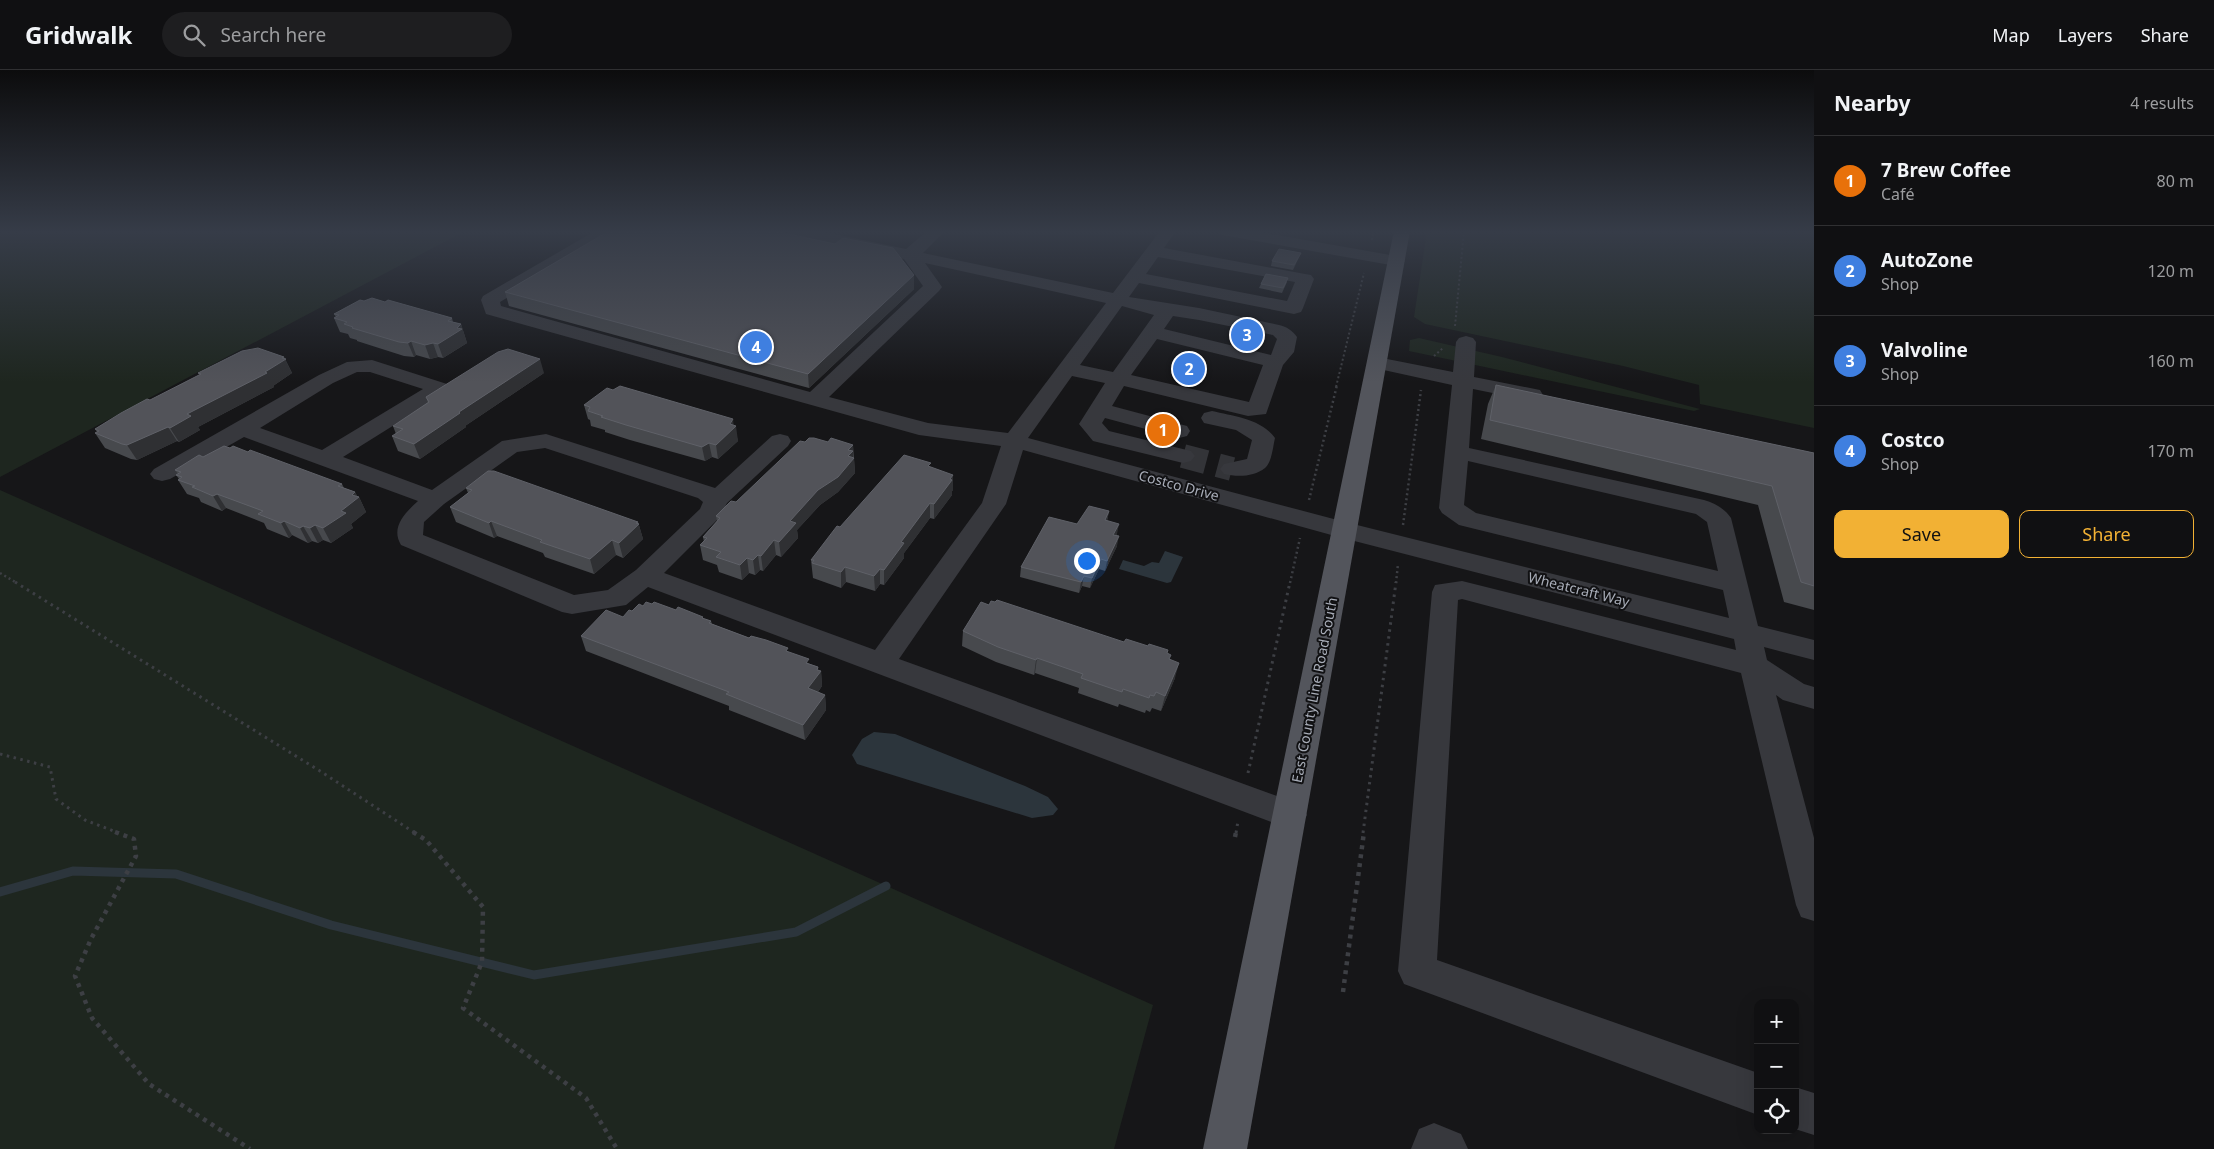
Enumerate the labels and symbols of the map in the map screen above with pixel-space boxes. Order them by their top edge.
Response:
pin: 3 [1231,316,1263,354]
pin: 4 [740,328,772,366]
pin: 2 [1173,350,1205,388]
pin: 1 [1147,411,1179,449]
street label: Costco Drive [1137,465,1221,505]
your location [1074,548,1100,574]
street label: Wheatcraft Way [1526,567,1632,611]
street label: East County Line Road South [1287,596,1341,784]

